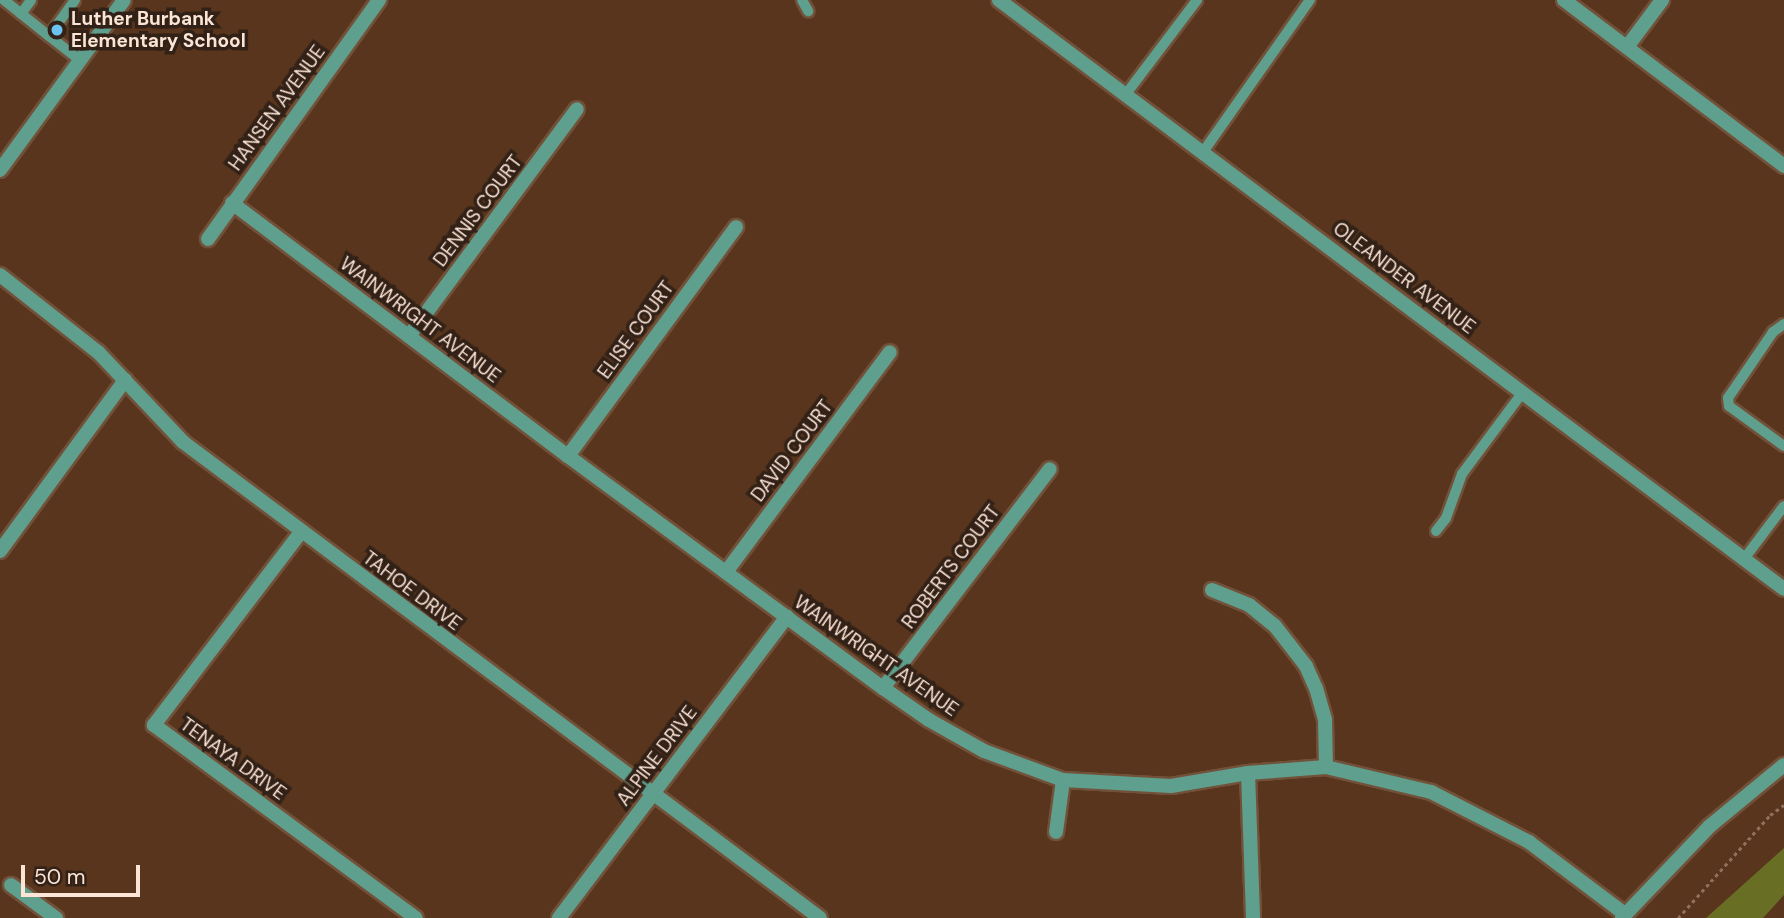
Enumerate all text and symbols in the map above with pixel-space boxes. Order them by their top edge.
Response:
place label: Luther Burbank Elementary School [71,8,246,52]
marker: Luther Burbank Elementary School [49,22,65,38]
street label: HANSEN AVENUE [224,41,330,175]
street label: DENNIS COURT [429,151,527,271]
street label: OLEANDER AVENUE [1329,217,1479,339]
street label: WAINWRIGHT AVENUE [335,252,505,388]
street label: ELISE COURT [593,277,679,383]
street label: DAVID COURT [747,396,837,506]
street label: ROBERTS COURT [897,501,1005,633]
street label: TAHOE DRIVE [358,547,466,635]
street label: WAINWRIGHT AVENUE [790,591,962,721]
street label: ALPINE DRIVE [612,702,702,810]
street label: TENAYA DRIVE [176,713,290,805]
scale bar [24,852,144,896]
text: 50 m [34,863,85,891]

